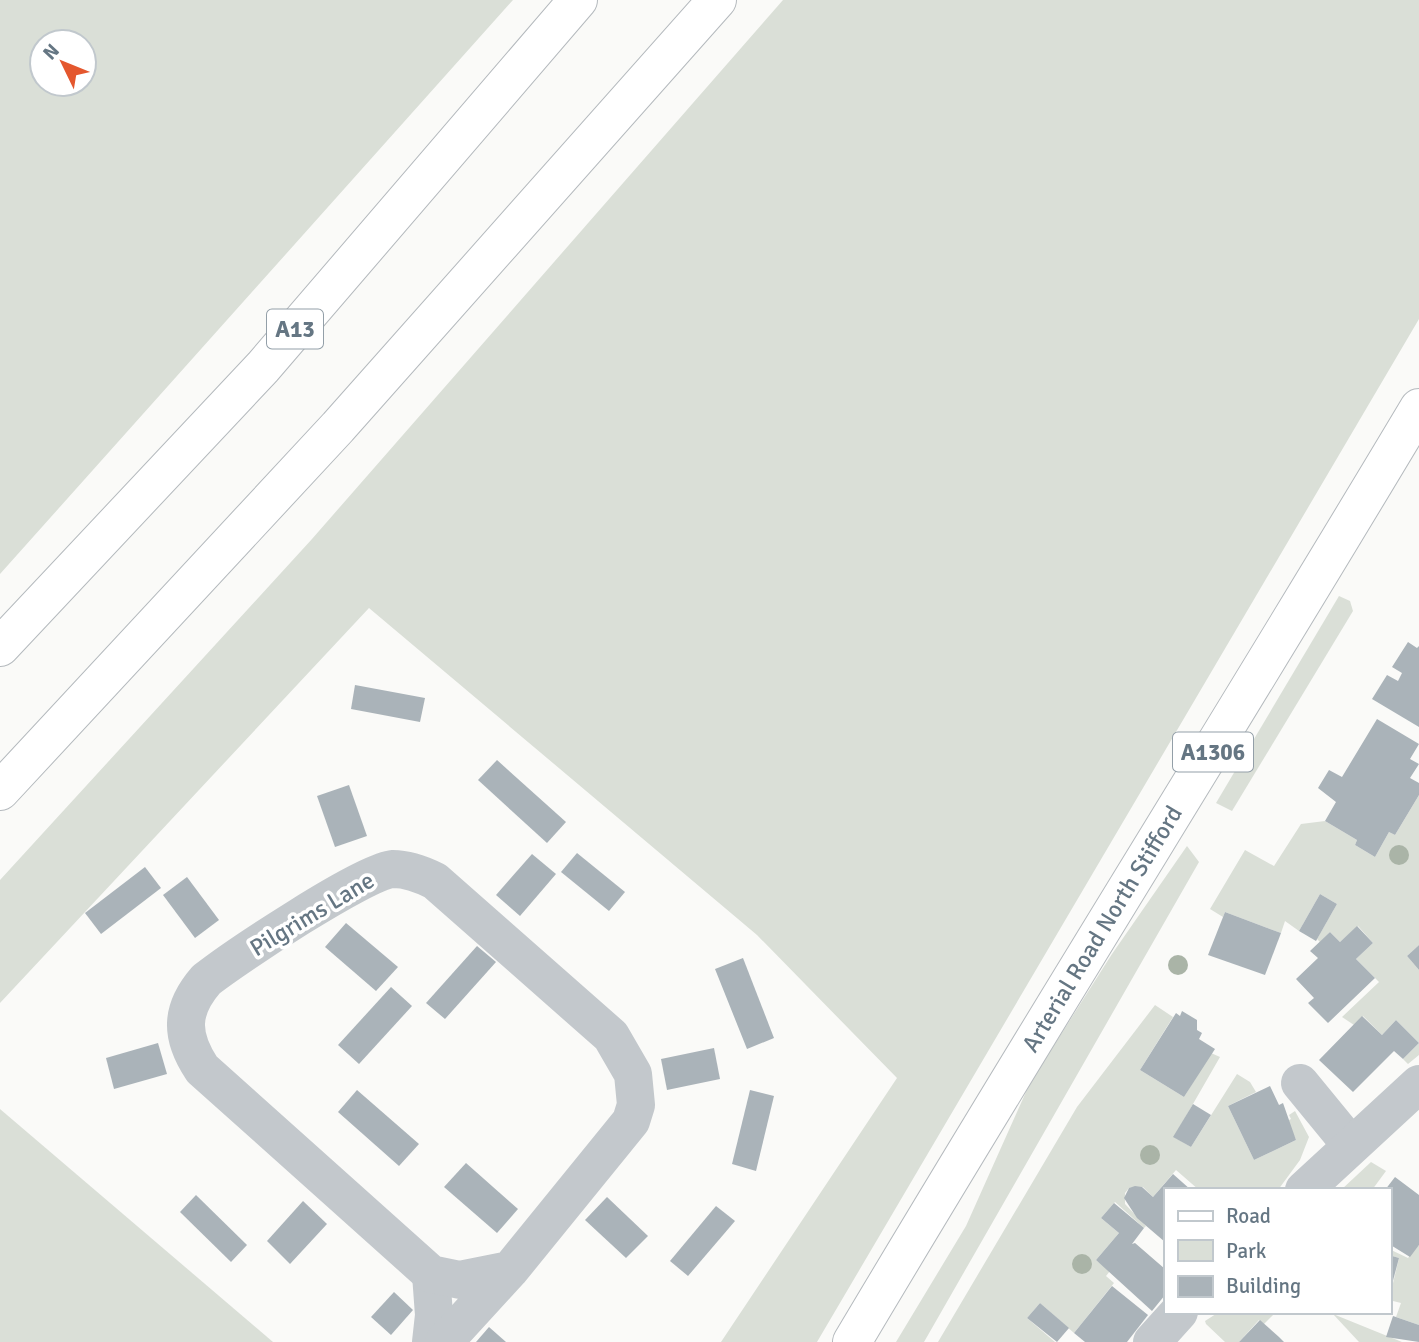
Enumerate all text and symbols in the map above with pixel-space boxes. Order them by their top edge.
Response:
north arrow [28,28,98,98]
text: N [38,39,65,65]
road number: A13 [267,310,323,348]
road number: A1306 [1173,732,1253,772]
street label: Arterial Road North Stifford [1015,800,1189,1058]
street label: Pilgrims Lane [244,865,380,963]
legend [1164,1188,1391,1314]
text: Road [1226,1203,1271,1229]
text: Park [1226,1238,1267,1264]
text: Building [1226,1273,1301,1299]

